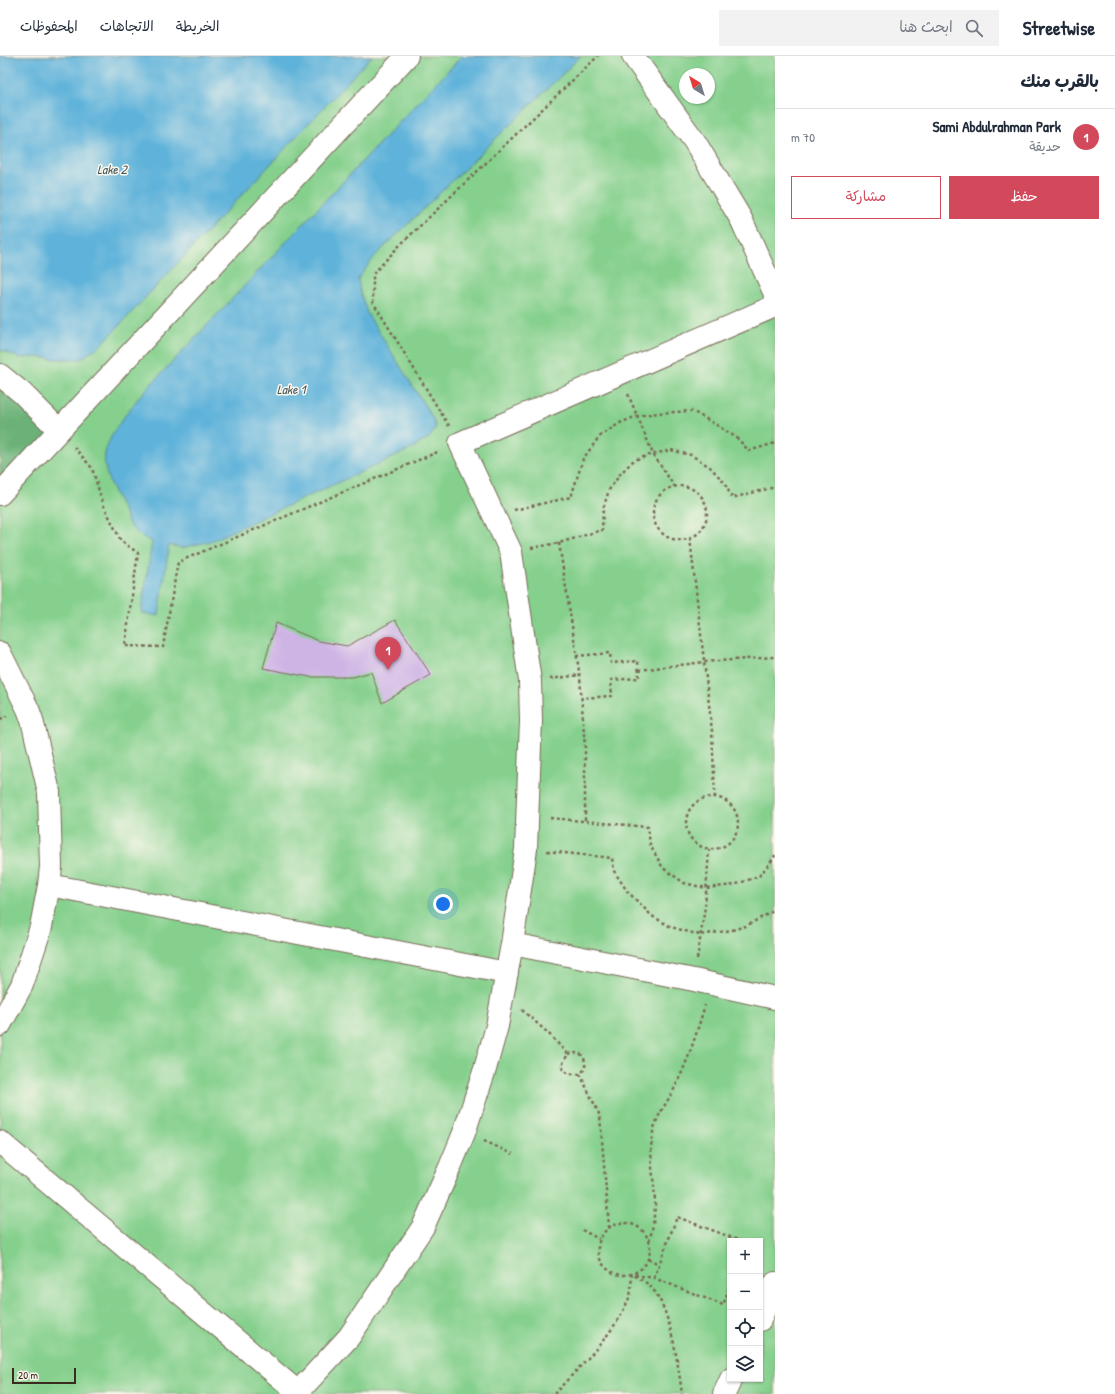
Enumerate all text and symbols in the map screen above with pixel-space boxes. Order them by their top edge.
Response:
search box [719,10,999,46]
text: Streetwise [1023,15,1095,41]
text: المحفوظات [20,16,78,35]
text: الاتجاهات [100,16,154,35]
text: الخريطة [176,16,219,35]
text: ابحث هنا [899,16,953,37]
icon: search [963,17,985,39]
north arrow [679,68,715,104]
text: بالقرب منك [1021,69,1099,92]
text: Sami Abdulrahman Park [933,116,1061,137]
text: 70 m [791,128,815,146]
text: 1 [1084,128,1088,146]
text: حديقة [1029,137,1061,155]
water label: Lake 2 [97,160,129,178]
button: مشاركة [791,176,941,219]
button: حفظ [949,176,1099,219]
water label: Lake 1 [277,380,307,398]
pin: 1 [375,637,401,670]
your location [433,894,453,914]
map controls [727,1238,763,1382]
button: + [727,1238,763,1274]
button: − [727,1274,763,1310]
button: locate [727,1310,763,1346]
button: layers [727,1346,763,1382]
scale bar [12,1366,76,1385]
text: 20 m [18,1368,38,1382]

